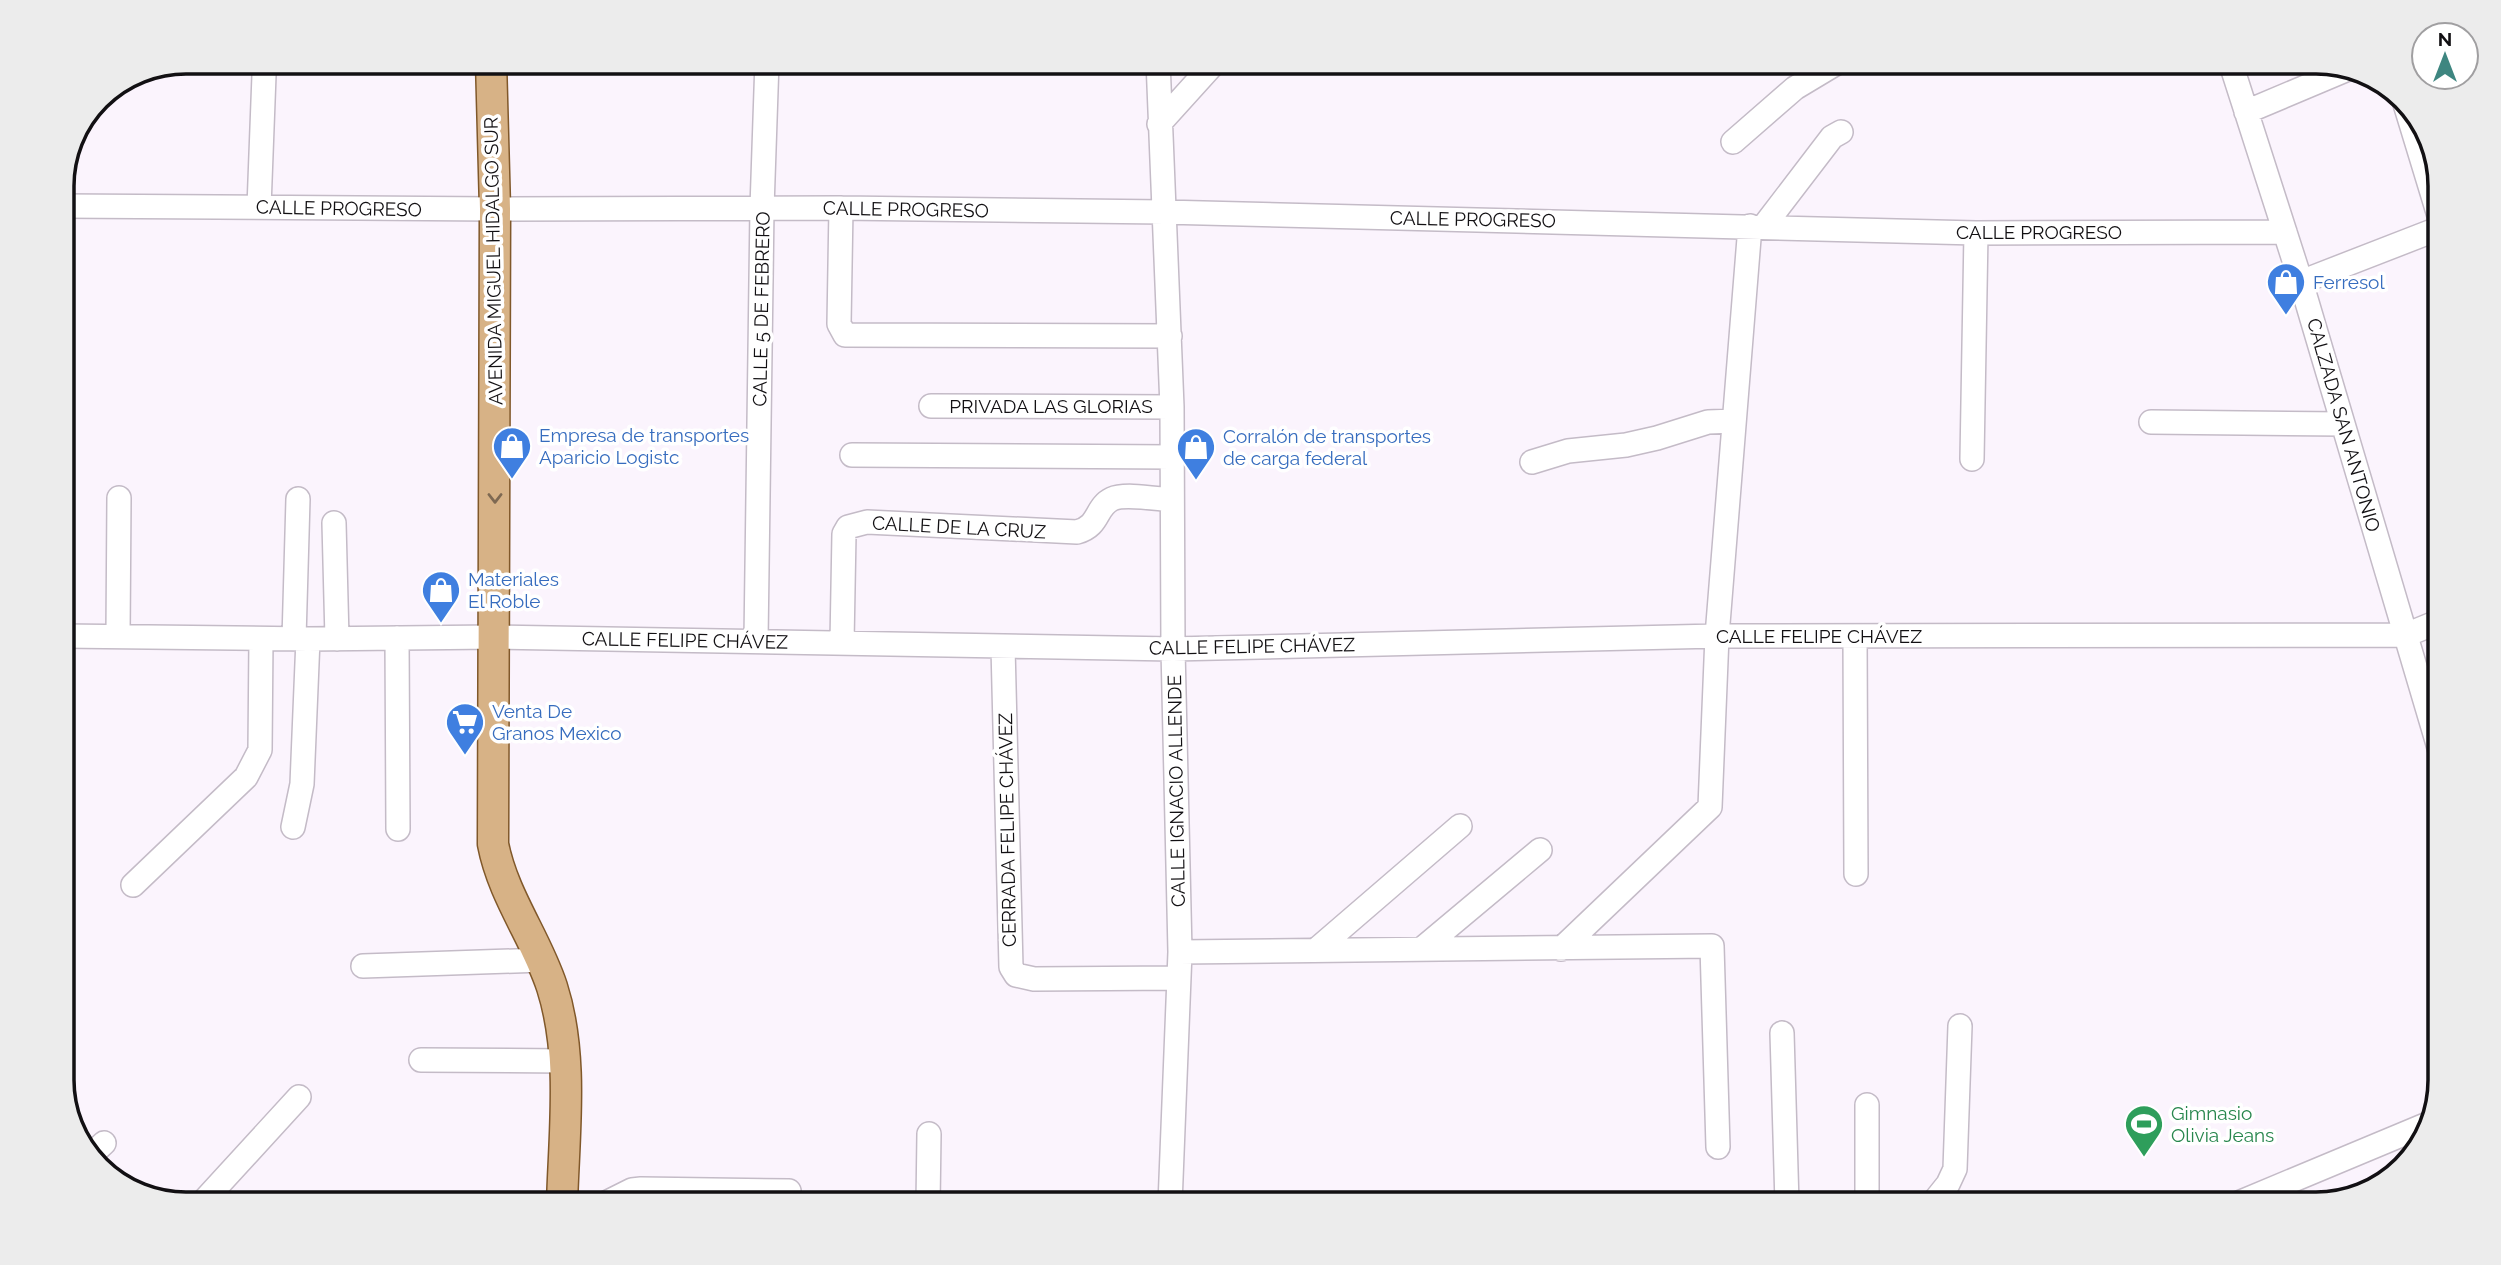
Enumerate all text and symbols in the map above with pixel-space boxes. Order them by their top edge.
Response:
north arrow [2410,21,2480,91]
text: N [2438,28,2452,50]
street label: AVENIDA MIGUEL HIDALGO SUR [479,117,507,405]
street label: CALLE PROGRESO [256,196,422,220]
street label: CALLE PROGRESO [823,197,989,221]
street label: CALLE PROGRESO [1390,207,1556,231]
street label: CALLE 5 DE FEBRERO [748,211,774,407]
street label: CALLE PROGRESO [1956,221,2122,243]
shop icon: Ferresol [2265,261,2307,316]
place label: Ferresol [2313,271,2385,293]
street label: CALZADA SAN ANTONIO [2303,316,2385,534]
street label: PRIVADA LAS GLORIAS [949,395,1153,417]
place label: Empresa de transportes Aparicio Logistc [539,424,749,468]
shop icon: Empresa de transportes Aparicio Logistc [491,425,533,480]
place label: Corralón de transportes de carga federal [1223,425,1431,469]
shop icon: Corralón de transportes de carga federal [1175,426,1217,481]
one-way arrow [487,493,503,504]
street label: CALLE DE LA CRUZ [871,511,1047,543]
place label: Materiales El Roble [468,568,559,612]
shop icon: Materiales El Roble [420,569,462,624]
street label: CALLE FELIPE CHÁVEZ [1716,625,1922,647]
street label: CALLE FELIPE CHÁVEZ [582,627,788,653]
street label: CALLE FELIPE CHÁVEZ [1149,633,1355,659]
street label: CALLE IGNACIO ALLENDE [1163,675,1189,907]
place label: Venta De Granos Mexico [492,700,622,744]
supermarket icon: Venta De Granos Mexico [444,701,486,756]
street label: CERRADA FELIPE CHÁVEZ [994,713,1020,947]
place label: Gimnasio Olivia Jeans [2171,1102,2274,1146]
sports icon: Gimnasio Olivia Jeans [2123,1103,2165,1158]

